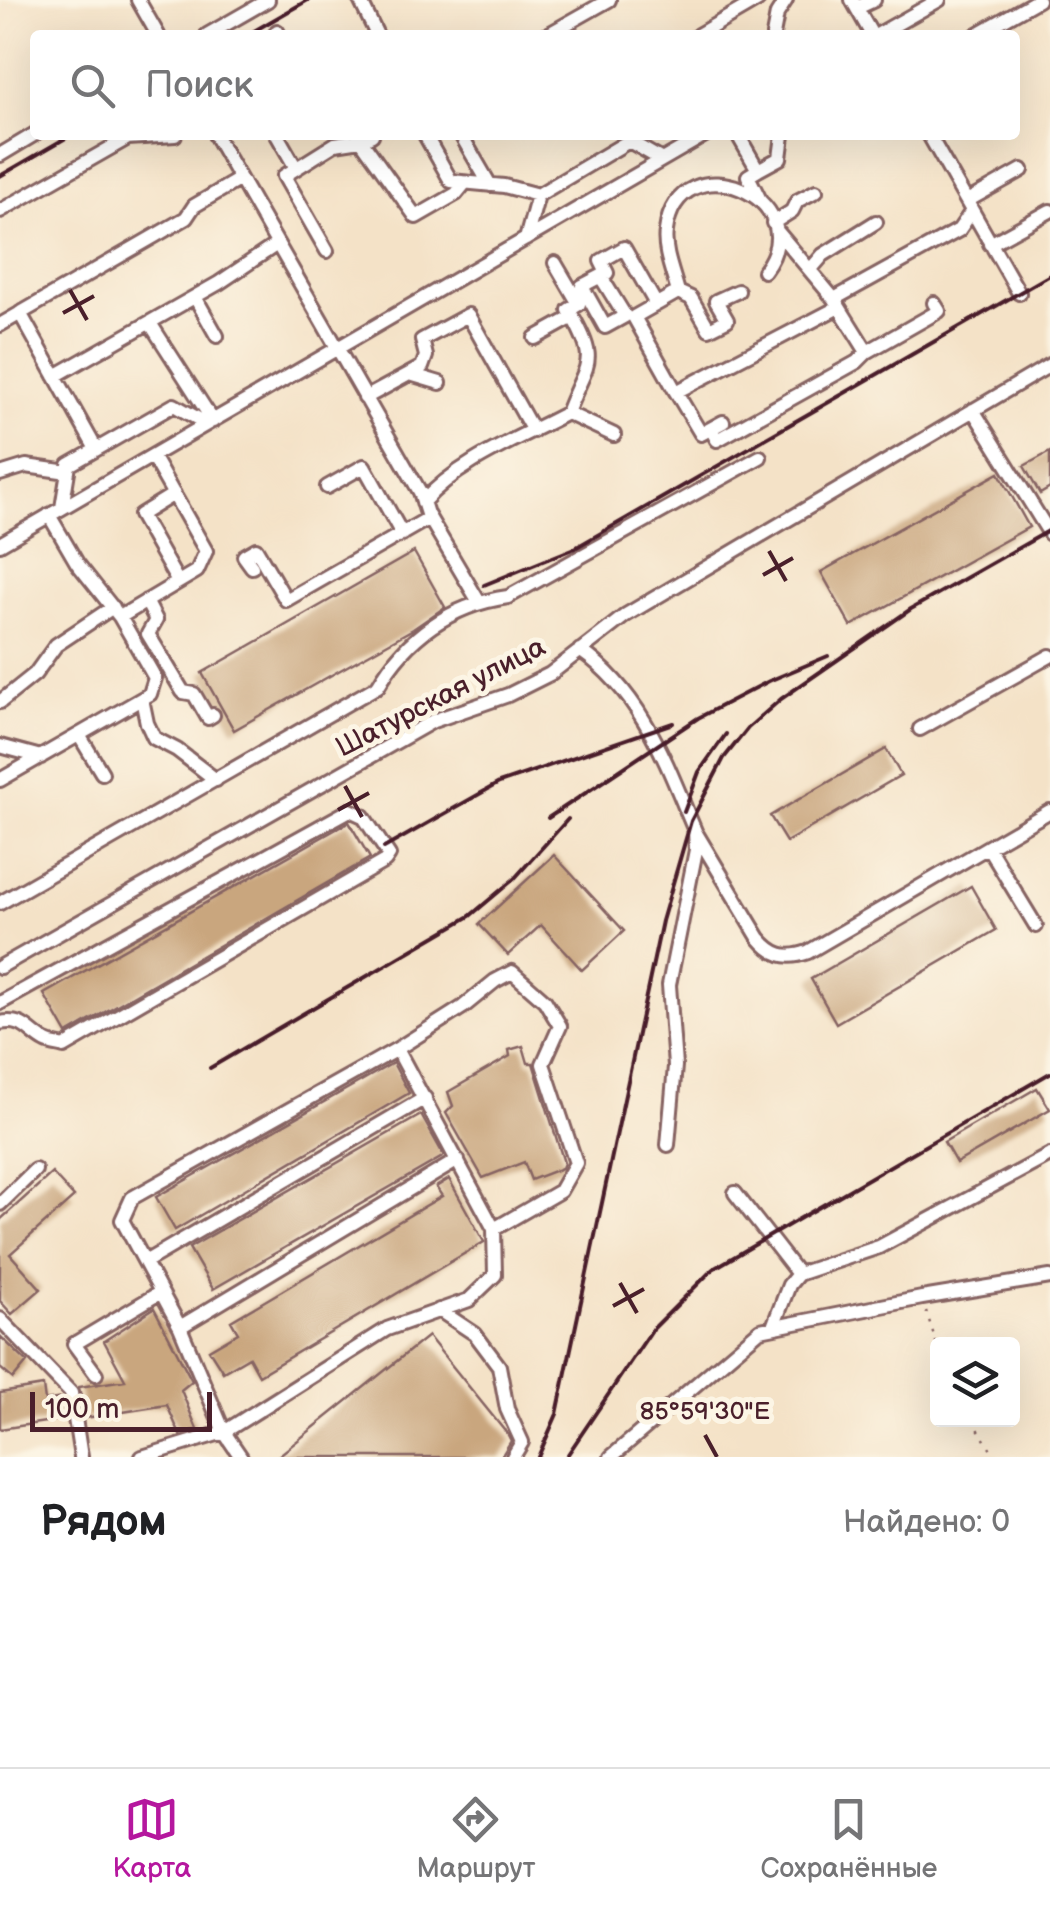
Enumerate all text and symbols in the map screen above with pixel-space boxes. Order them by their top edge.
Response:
search box [30,30,1020,140]
icon: search [65,58,120,113]
text: Поиск [145,63,253,108]
street label: Шатурская улица [330,630,551,764]
map controls [930,1337,1020,1427]
button: layers [930,1337,1020,1427]
scale bar [30,1387,212,1432]
text: 100 m [45,1393,119,1426]
text: 85°59'30"E [640,1396,770,1427]
text: Рядом [40,1497,167,1548]
text: Найдено: 0 [843,1503,1010,1542]
tab: Карта [113,1792,191,1885]
tab: Маршрут [416,1792,535,1885]
tab: Сохранённые [761,1792,937,1885]

